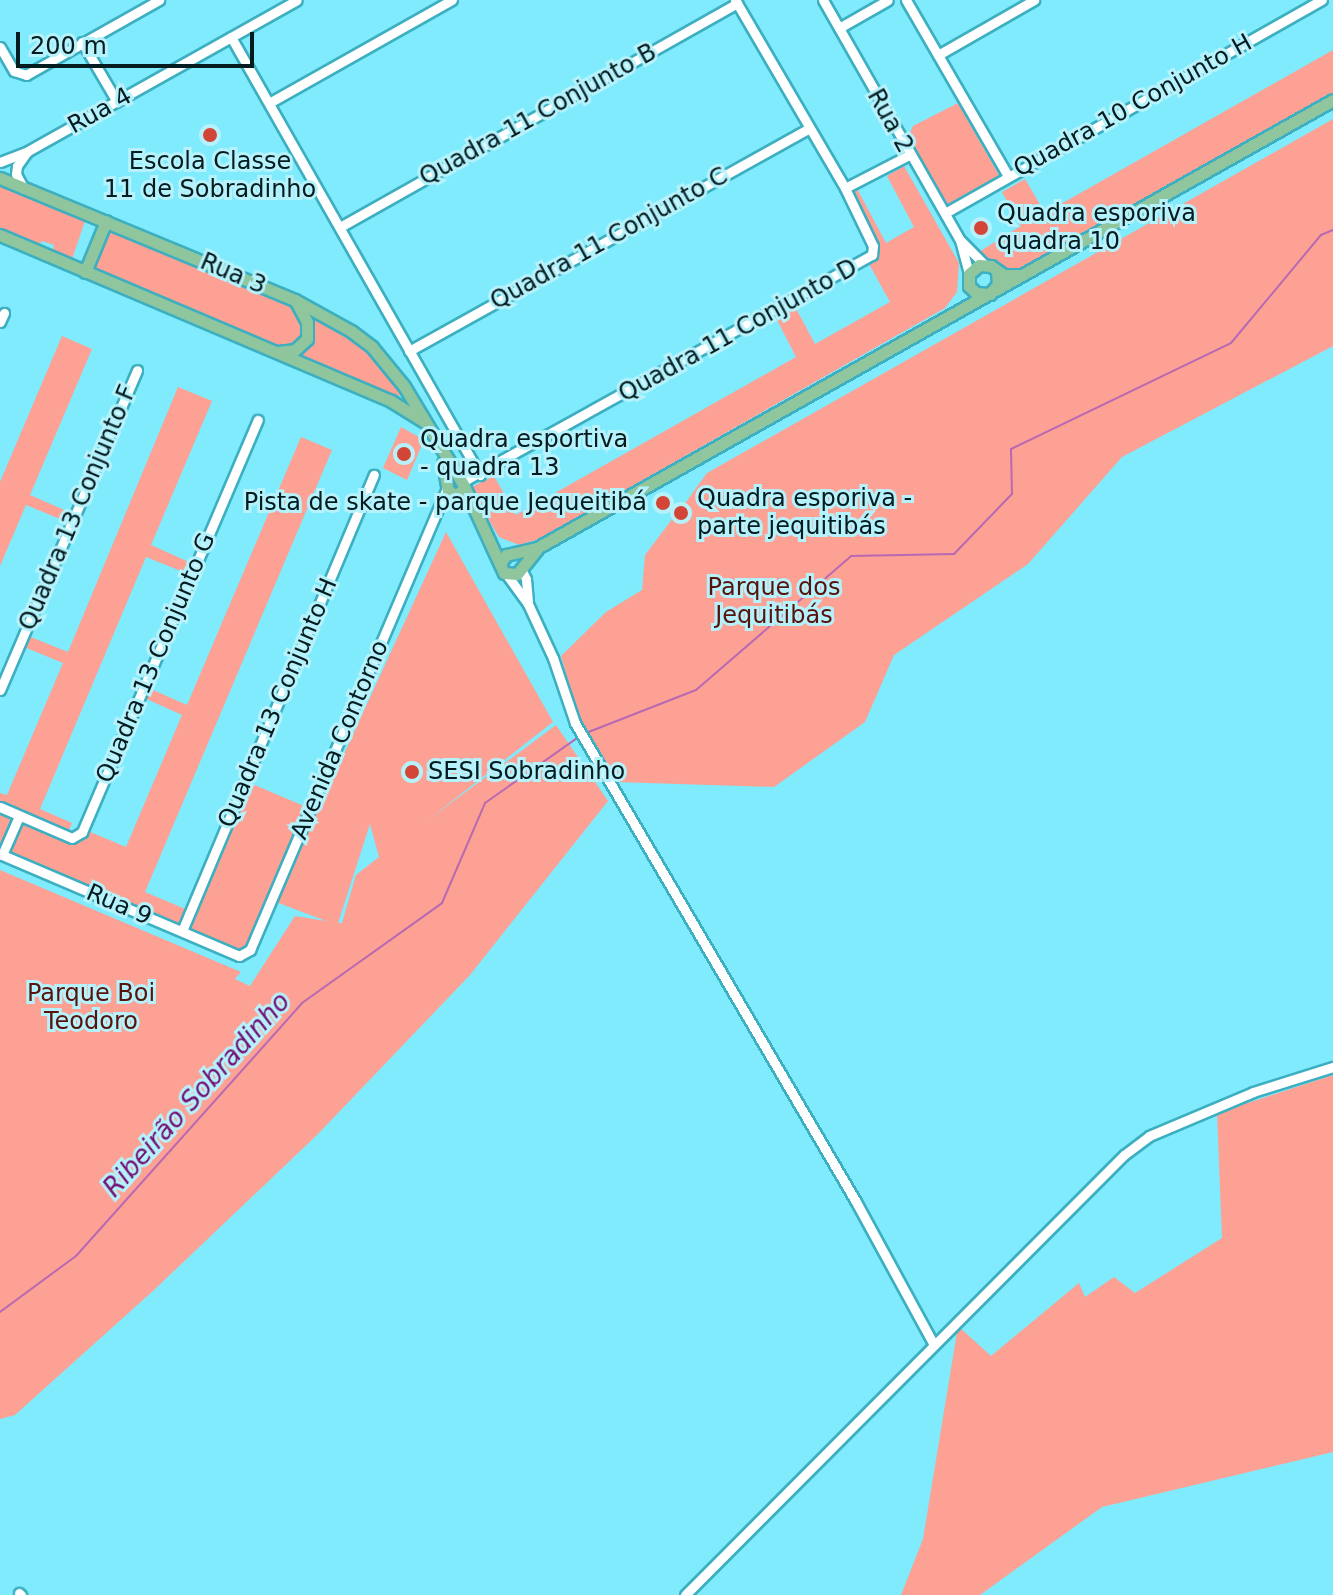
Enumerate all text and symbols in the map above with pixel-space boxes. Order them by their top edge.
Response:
scale bar [20,16,258,66]
street label: Quadra 10 Conjunto H [1009,28,1257,184]
text: 200 m [30,32,107,60]
street label: Quadra 11 Conjunto B [415,38,661,192]
street label: Rua 4 [63,82,137,140]
street label: Rua 2 [861,84,919,158]
marker: Escola Classe 11 de Sobradinho [201,126,219,144]
place label: Escola Classe 11 de Sobradinho [104,148,316,204]
street label: Quadra 11 Conjunto C [485,162,733,316]
place label: Quadra esporiva quadra 10 [997,200,1196,256]
marker: Quadra esporiva quadra 10 [972,219,990,237]
street label: Rua 3 [196,247,270,301]
street label: Quadra 11 Conjunto D [614,253,862,409]
street label: Quadra 13 Conjunto F [13,381,143,635]
place label: Quadra esportiva - quadra 13 [420,426,628,482]
marker: Quadra esportiva - quadra 13 [395,445,413,463]
place label: Quadra esporiva - parte jequitibás [697,485,912,541]
place label: Pista de skate - parque Jequeitibá [244,489,647,517]
marker: Pista de skate - parque Jequeitibá [654,494,672,512]
marker: Quadra esporiva - parte jequitibás [672,504,690,522]
street label: Quadra 13 Conjunto G [90,529,222,787]
street label: Quadra 13 Conjunto H [212,574,344,832]
park label: Parque dos Jequitibás [708,574,840,630]
street label: Avenida Contorno [285,636,395,844]
place label: SESI Sobradinho [428,758,625,786]
marker: SESI Sobradinho [403,763,421,781]
street label: Rua 9 [82,878,156,932]
park label: Parque Boi Teodoro [27,980,155,1036]
water label: Ribeirão Sobradinho [97,986,297,1204]

